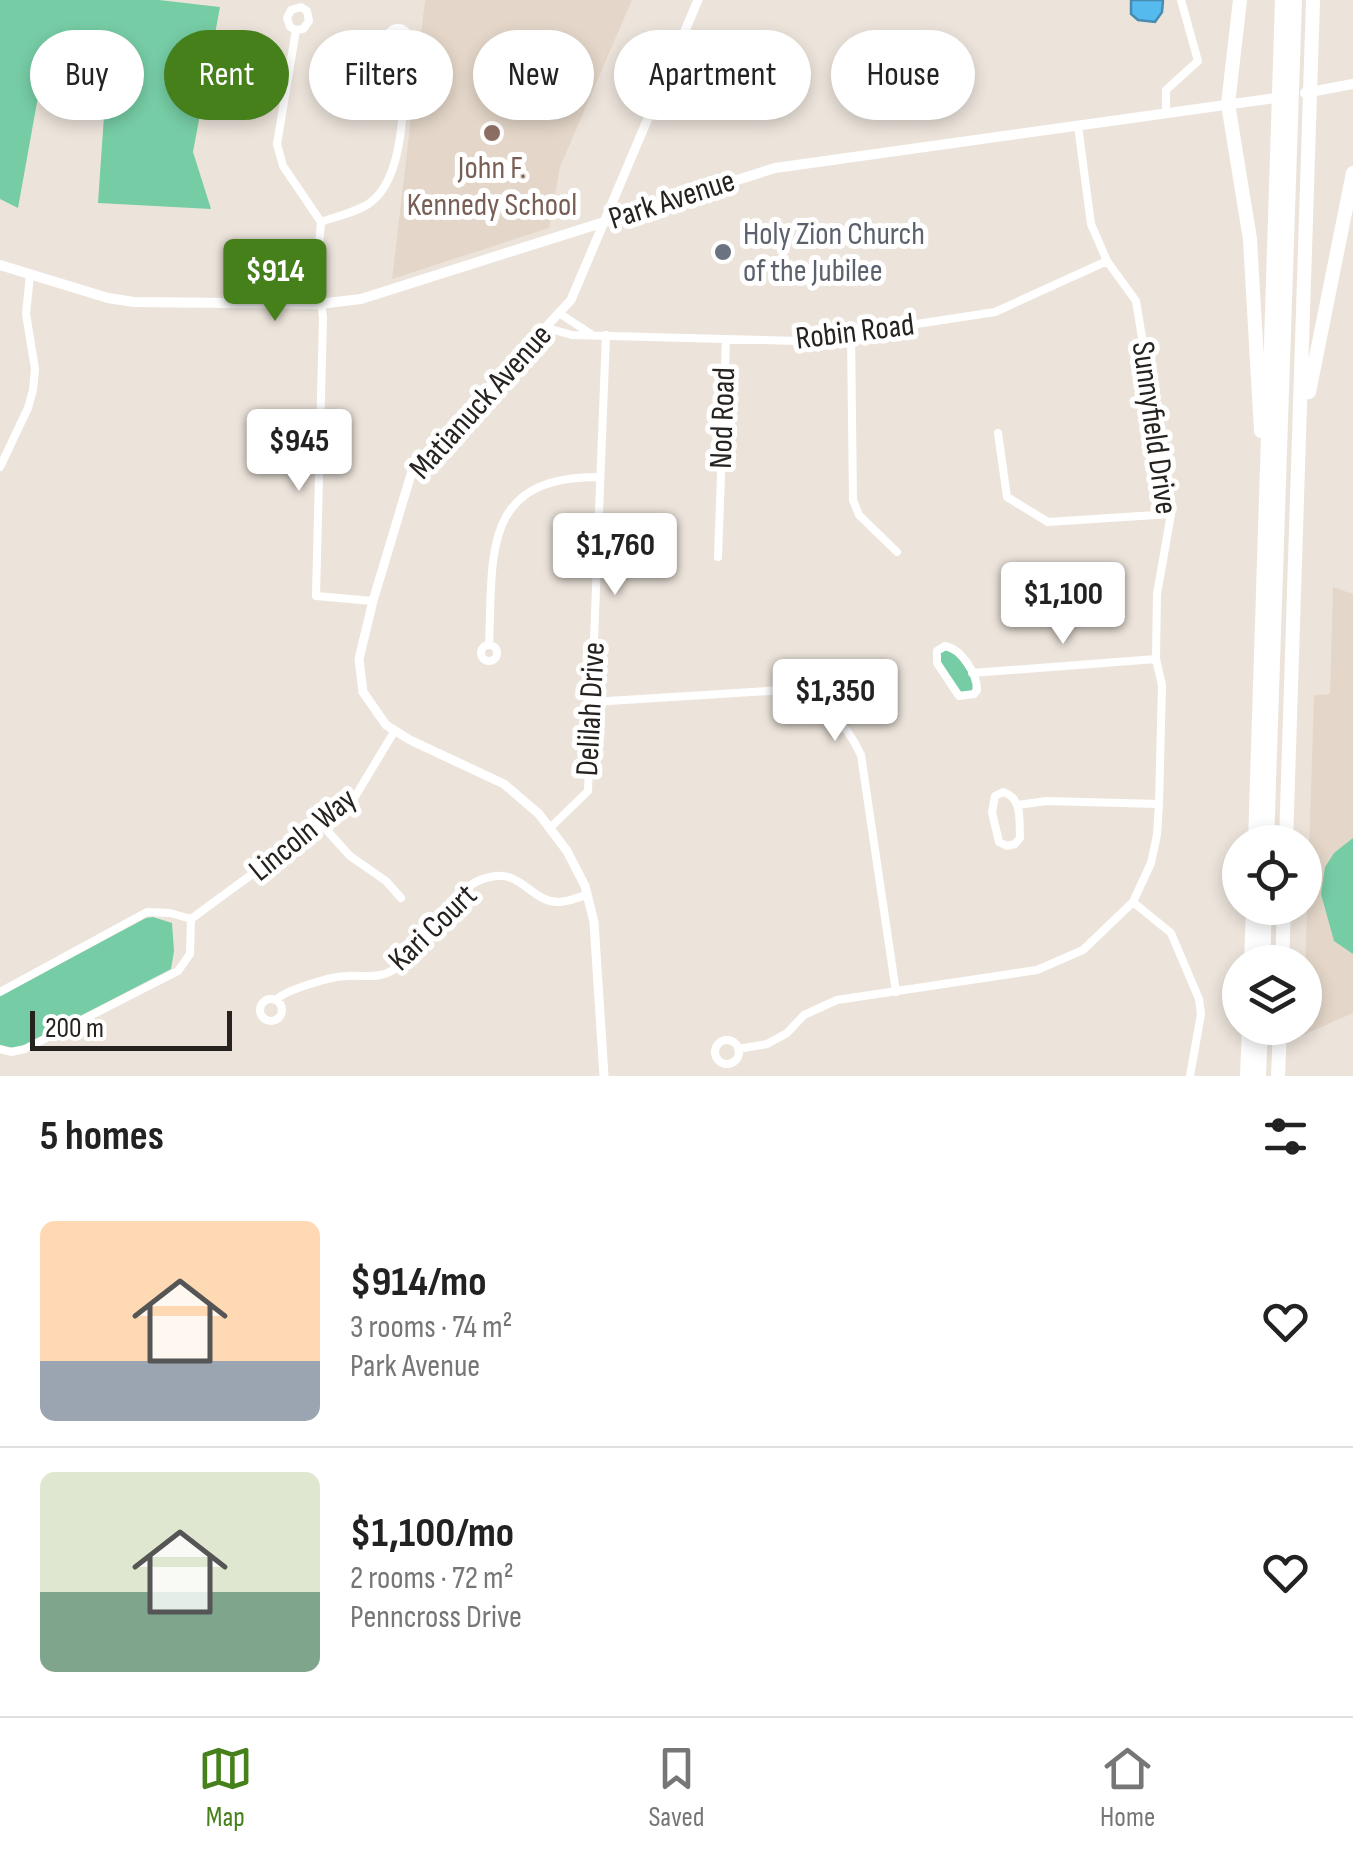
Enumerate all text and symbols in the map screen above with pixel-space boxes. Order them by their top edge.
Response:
chip: Buy [30,30,144,120]
chip: Rent [164,30,289,120]
chip: Filters [309,30,453,120]
chip: New [473,30,594,120]
chip: Apartment [614,30,811,120]
chip: House [831,30,975,120]
marker: John F. Kennedy School [481,122,503,144]
place label: John F. Kennedy School [407,149,577,225]
street label: Park Avenue [604,161,740,239]
place label: Holy Zion Church of the Jubilee [743,215,925,291]
pin: $914 [216,239,334,324]
marker: Holy Zion Church of the Jubilee [712,241,734,263]
text: $914 [245,252,305,291]
street label: Robin Road [794,305,916,359]
street label: Matianuck Avenue [401,317,561,487]
street label: Sunnyfield Drive [1123,339,1185,517]
street label: Nod Road [702,367,744,469]
pin: $945 [240,409,358,494]
text: $945 [269,422,329,461]
pin: $1,760 [534,513,696,598]
text: $1,760 [575,526,655,565]
pin: $1,100 [982,562,1144,647]
text: $1,100 [1023,575,1103,614]
street label: Delilah Drive [568,641,614,777]
pin: $1,350 [754,659,916,744]
text: $1,350 [795,672,875,711]
street label: Lincoln Way [242,780,364,890]
map controls [1222,825,1322,1045]
button: locate [1222,825,1322,925]
street label: Kari Court [381,876,485,980]
button: layers [1222,945,1322,1045]
scale bar [30,1006,232,1050]
text: 200 m [45,1012,104,1045]
icon: filters [1258,1109,1313,1164]
text: 5 homes [40,1111,164,1162]
text: $914/mo [350,1257,487,1308]
icon: home [120,1261,240,1381]
icon: heart [1258,1294,1313,1349]
text: 3 rooms · 74 m² [350,1308,512,1347]
text: Park Avenue [350,1347,480,1386]
text: $1,100/mo [350,1508,514,1559]
icon: home [120,1512,240,1632]
icon: heart [1258,1545,1313,1600]
text: 2 rooms · 72 m² [350,1559,514,1598]
text: Penncross Drive [350,1598,522,1637]
tab: Map [198,1741,253,1834]
tab: Saved [648,1741,705,1834]
tab: Home [1100,1741,1155,1834]

